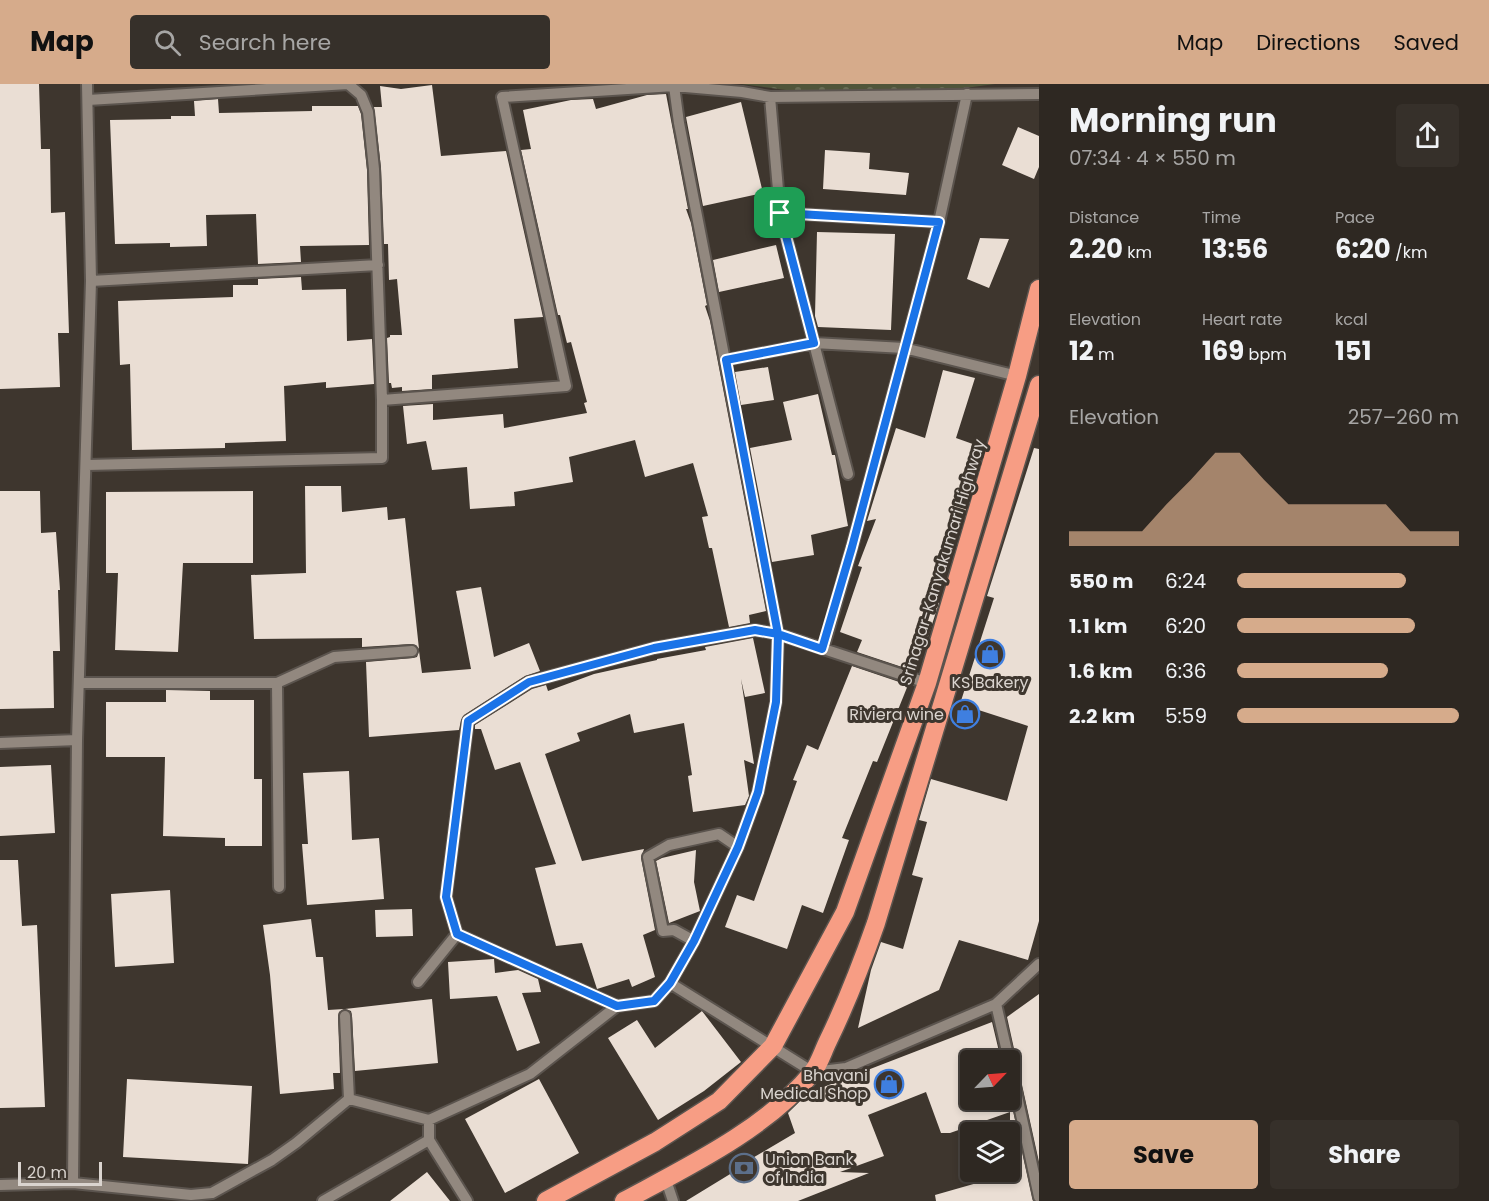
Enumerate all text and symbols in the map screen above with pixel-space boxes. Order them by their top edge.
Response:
search box [130,15,550,69]
text: Map [30,22,94,61]
icon: search [151,26,184,59]
text: Search here [199,27,331,58]
text: Map [1177,28,1223,57]
text: Directions [1256,28,1360,57]
text: Saved [1393,28,1459,57]
text: Morning run [1069,97,1277,144]
button: share [1396,104,1459,167]
text: 07:34 · 4 × 550 m [1069,144,1236,172]
pin [754,187,805,238]
icon: arrive [763,196,796,229]
text: Distance [1069,206,1139,229]
text: Time [1202,206,1241,229]
text: Pace [1335,206,1375,229]
text: 2.20 [1069,231,1123,267]
text: 13:56 [1202,231,1268,267]
text: 6:20 [1335,231,1391,267]
text: km [1123,241,1152,264]
text: /km [1391,241,1427,264]
text: Elevation [1069,308,1141,331]
text: Heart rate [1202,308,1282,331]
text: kcal [1335,308,1368,331]
text: 12 [1069,333,1094,369]
text: 169 [1202,333,1244,369]
text: 151 [1335,333,1371,369]
text: m [1094,343,1114,366]
text: bpm [1244,343,1287,366]
text: Elevation [1069,403,1159,431]
text: 257–260 m [1348,403,1459,431]
street label: Srinagar-Kanyakumari Highway [894,436,991,688]
text: 550 m [1069,567,1133,595]
text: 6:24 [1165,567,1206,595]
text: 1.1 km [1069,612,1127,640]
text: 6:20 [1165,612,1206,640]
shop icon: KS Bakery [974,638,1006,670]
text: 1.6 km [1069,657,1133,685]
text: 6:36 [1165,657,1206,685]
place label: KS Bakery [951,671,1029,694]
shop icon: Riviera wine [949,698,981,730]
text: 2.2 km [1069,702,1135,730]
text: 5:59 [1165,702,1207,730]
place label: Riviera wine [849,703,944,726]
north arrow [960,1050,1020,1110]
map controls [960,1050,1020,1182]
place label: Bhavani Medical Shop [760,1064,868,1105]
shop icon: Bhavani Medical Shop [873,1068,905,1100]
button: Save [1069,1120,1258,1189]
button: Share [1270,1120,1459,1189]
button: layers [960,1122,1020,1182]
place label: Union Bank of India [765,1148,855,1189]
bank icon: Union Bank of India [728,1152,760,1184]
scale bar [18,1159,102,1186]
text: 20 m [27,1161,67,1184]

